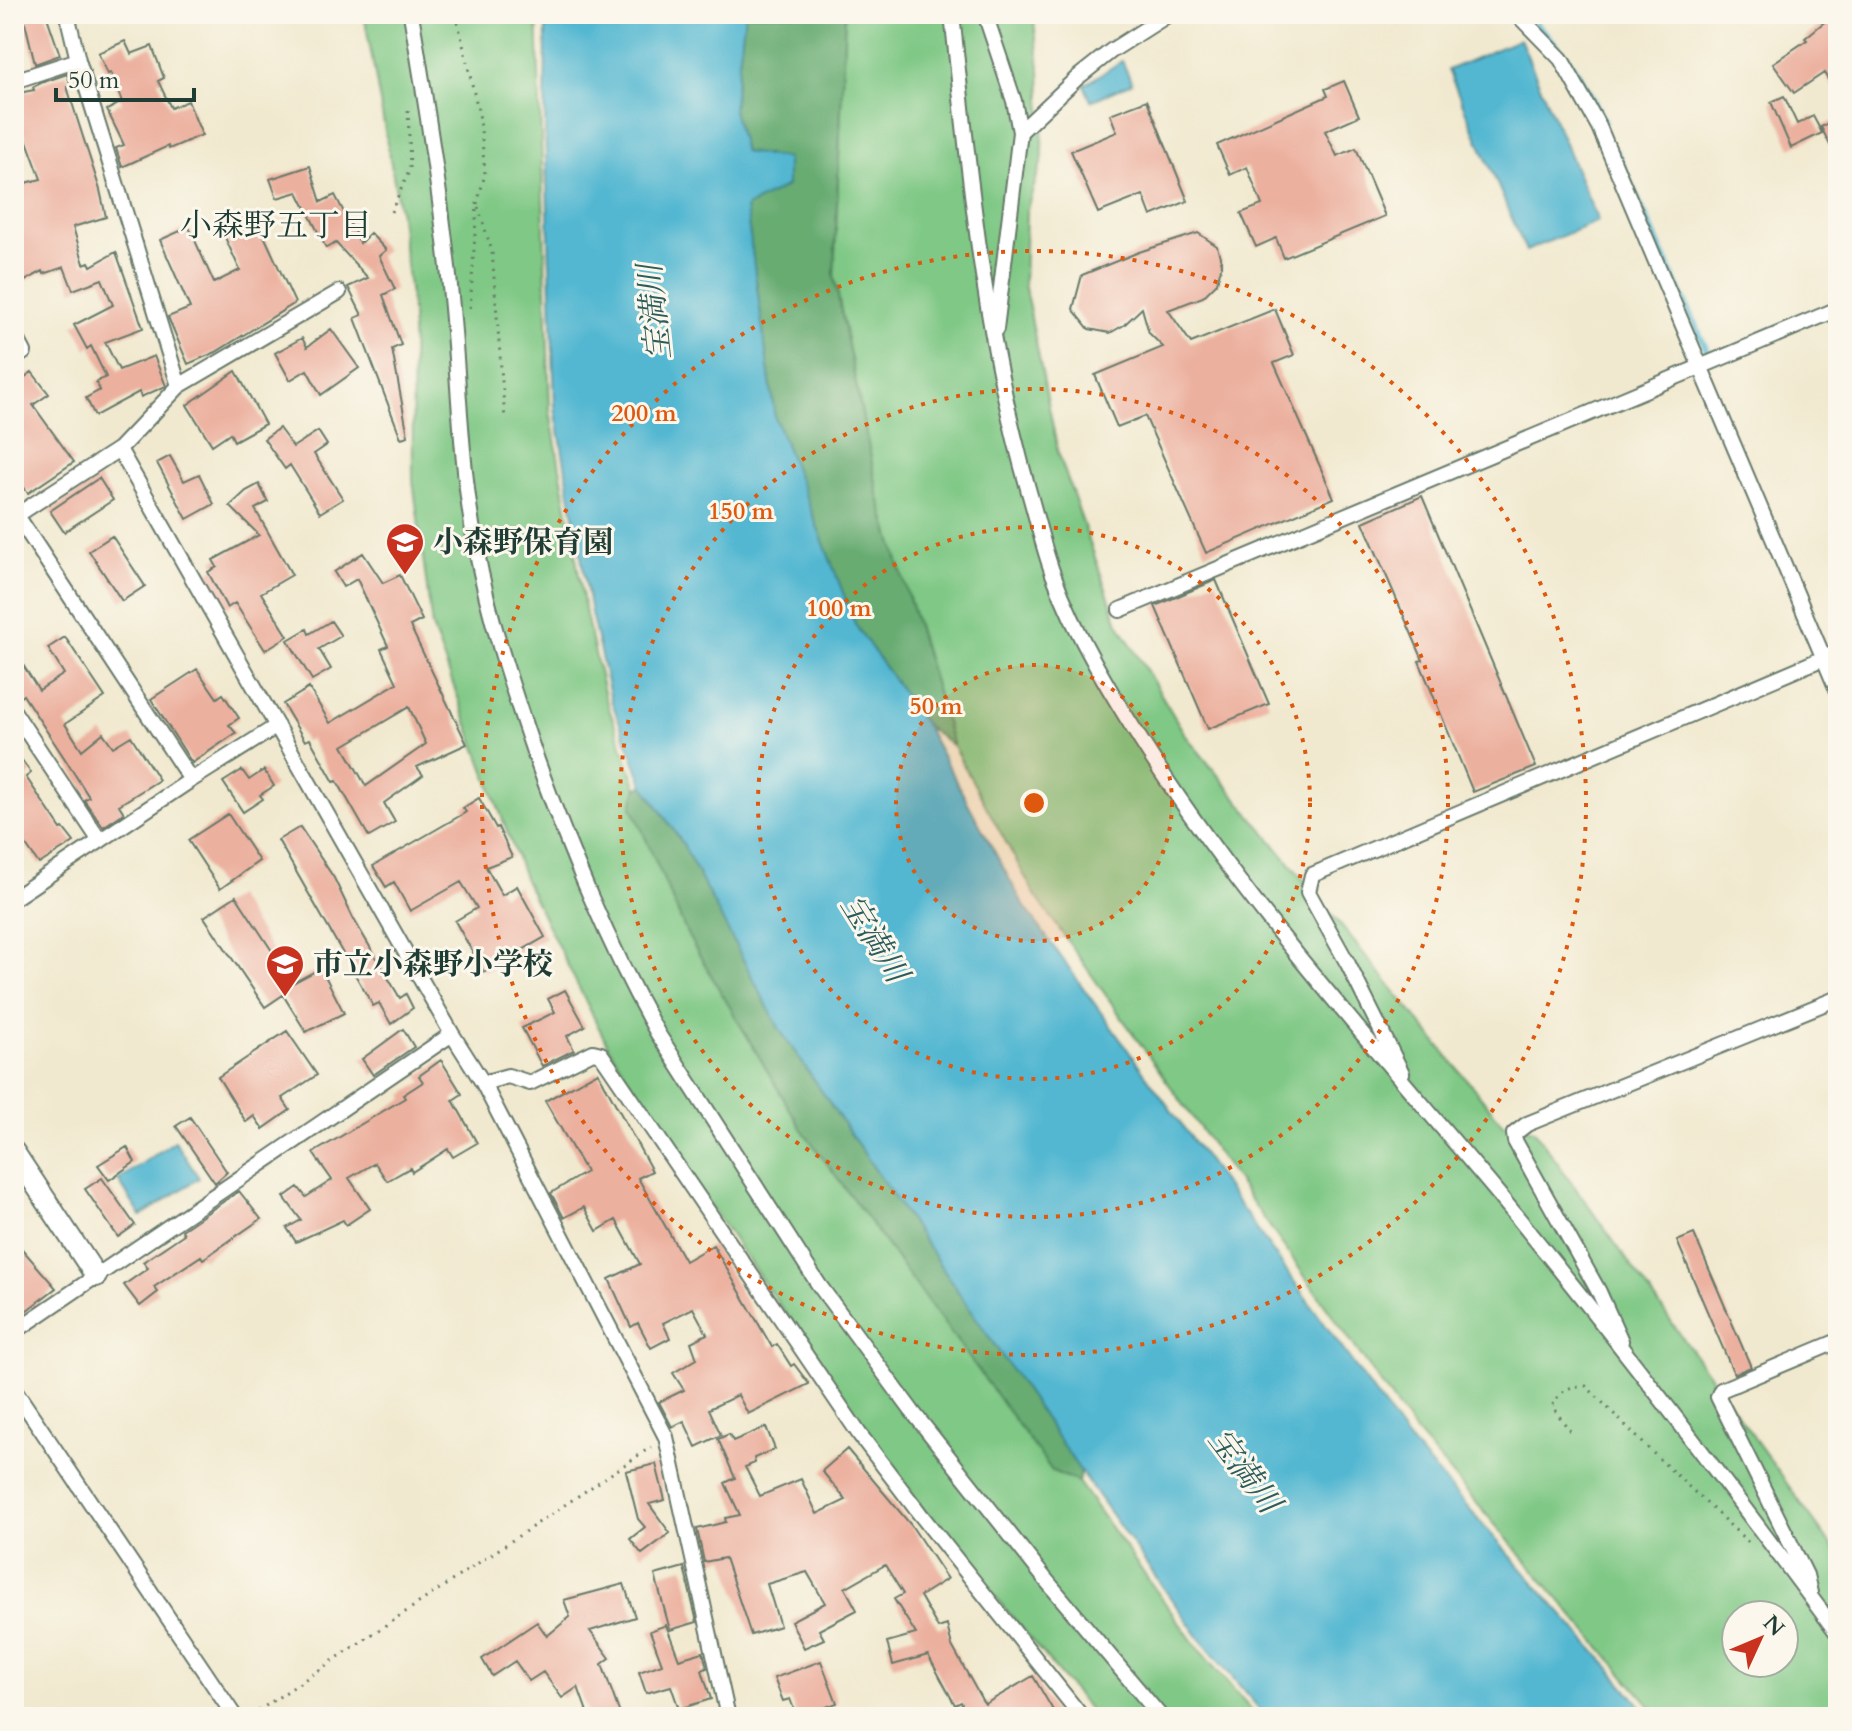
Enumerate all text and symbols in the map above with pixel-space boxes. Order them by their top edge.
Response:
scale bar [56,52,194,102]
text: 50 m [68,64,120,97]
district label: 小森野五丁目 [180,204,372,248]
water label: 宝満川 [628,259,682,362]
text: 200 m [611,397,678,430]
text: 150 m [708,495,775,528]
school or university icon: 小森野保育園 [384,521,426,576]
place label: 小森野保育園 [433,522,613,563]
text: 100 m [806,592,873,625]
text: 50 m [909,690,963,723]
centre of rings [1020,789,1048,817]
water label: 宝満川 [830,887,920,994]
school or university icon: 市立小森野小学校 [264,943,306,998]
place label: 市立小森野小学校 [313,944,553,985]
water label: 宝満川 [1198,1419,1292,1525]
north arrow [1720,1599,1800,1679]
text: N [1756,1609,1791,1643]

